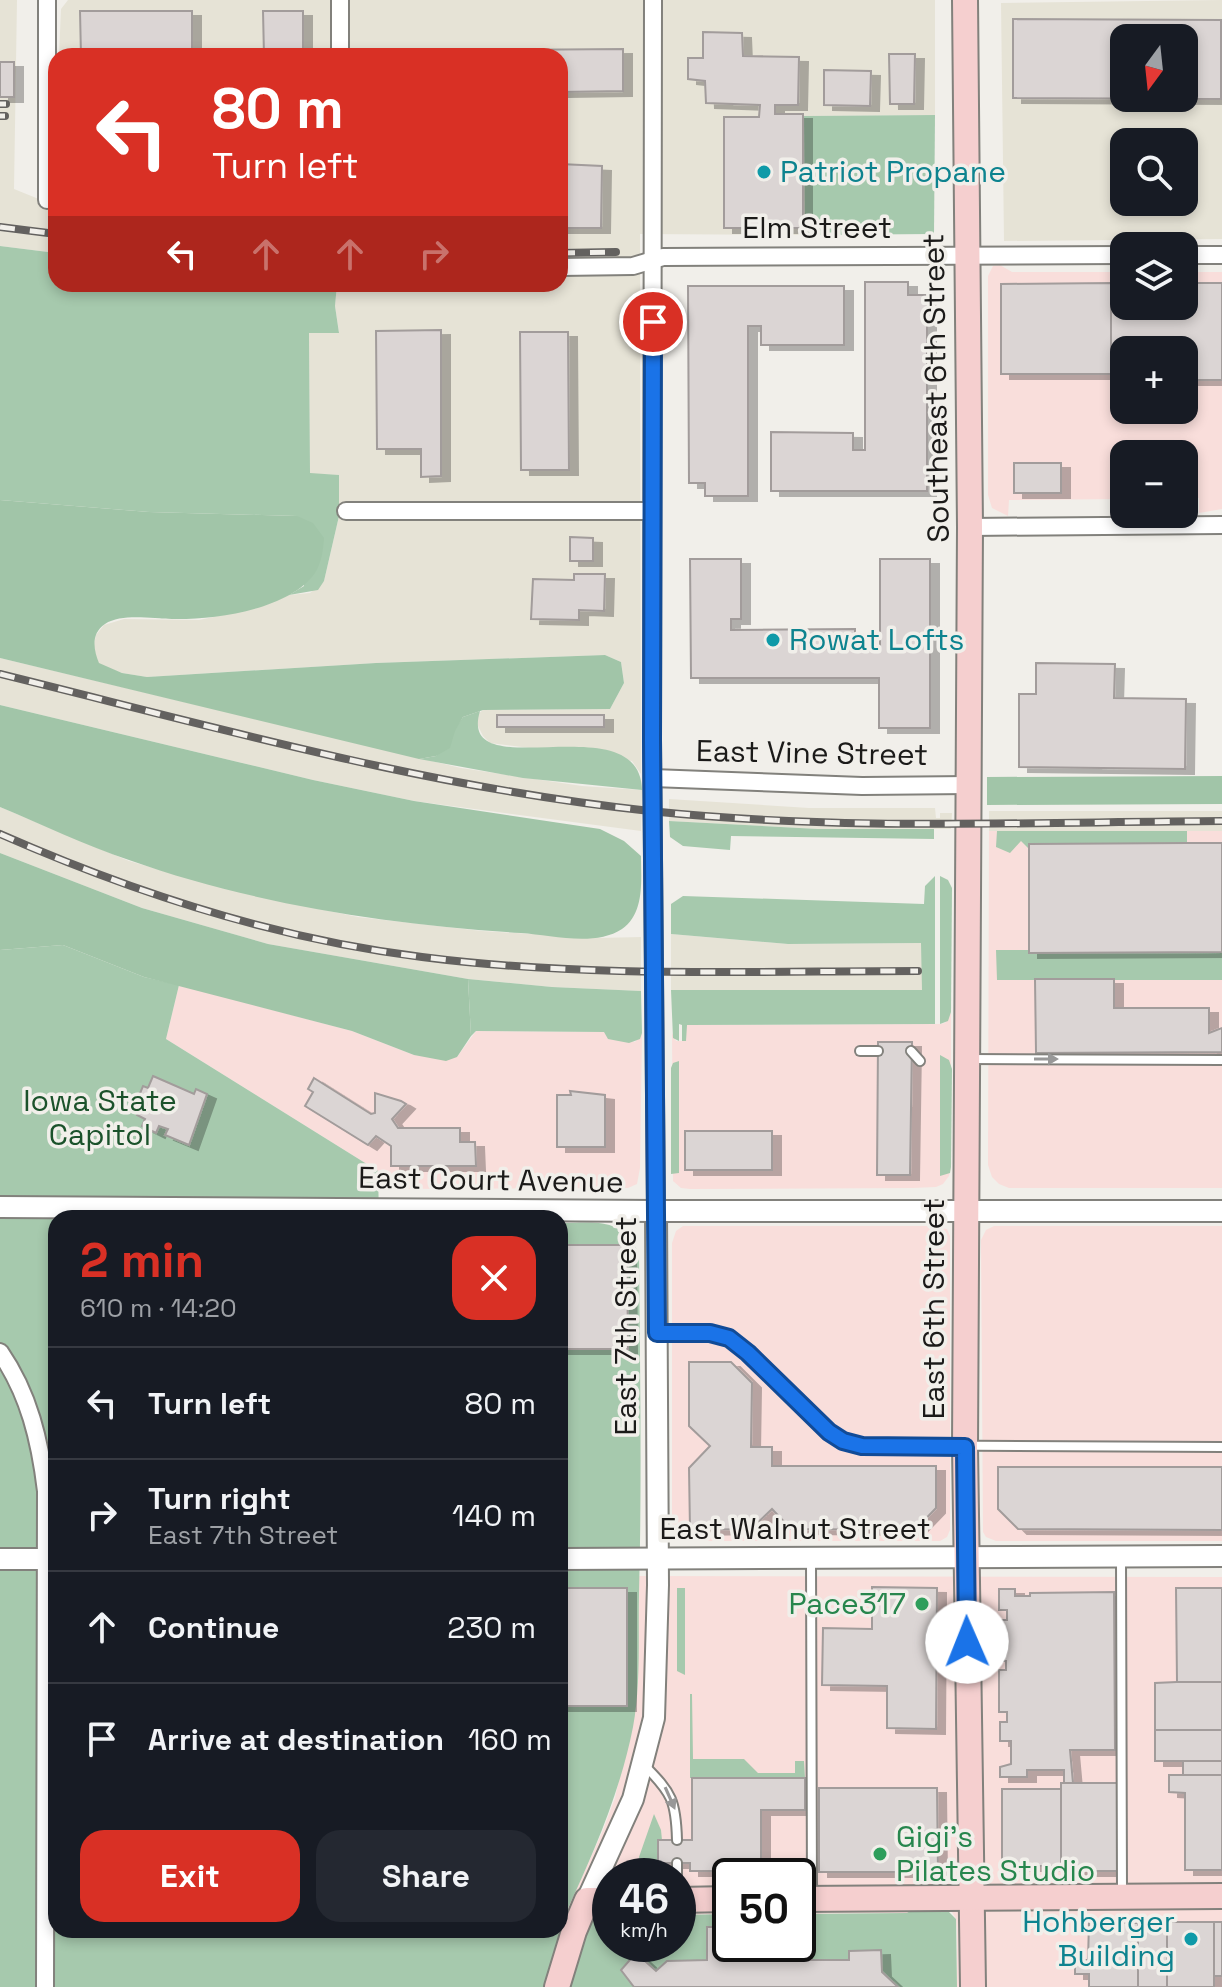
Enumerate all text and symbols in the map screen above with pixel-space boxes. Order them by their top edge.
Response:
north arrow [1110,24,1198,112]
map controls [1110,24,1198,528]
text: 80 m [212,73,344,144]
icon: left [80,80,184,184]
button: search [1110,128,1198,216]
text: Turn left [212,143,359,189]
place label: Patriot Propane [780,152,1006,191]
marker: Patriot Propane [755,163,773,181]
street label: Elm Street [742,208,892,247]
icon: left [160,232,204,276]
icon: ahead [244,232,288,276]
icon: ahead [328,232,372,276]
icon: right [412,232,456,276]
button: layers [1110,232,1198,320]
street label: Southeast 6th Street [913,233,958,543]
pin [619,288,687,356]
icon: arrive [631,300,675,344]
button: + [1110,336,1198,424]
button: − [1110,440,1198,528]
place label: Rowat Lofts [789,620,964,659]
marker: Rowat Lofts [764,631,782,649]
street label: East Vine Street [696,731,928,774]
one-way arrow [1034,1053,1059,1066]
park label: Iowa State Capitol [23,1081,177,1154]
street label: East Court Avenue [358,1158,624,1201]
street label: East 6th Street [914,1199,953,1419]
street label: East 7th Street [606,1216,645,1436]
text: 2 min [80,1230,204,1291]
button: close [452,1236,536,1320]
text: 610 m · 14:20 [80,1291,237,1325]
icon: left [80,1381,124,1425]
text: Turn left [148,1384,271,1423]
text: 80 m [465,1384,536,1423]
text: Turn right [148,1479,291,1518]
icon: right [80,1493,124,1537]
text: 140 m [452,1496,536,1535]
street label: East Walnut Street [659,1509,931,1548]
text: East 7th Street [148,1518,338,1552]
place label: Pace317 [789,1584,906,1623]
marker: Pace317 [913,1595,931,1613]
position arrow [925,1600,1009,1684]
icon: ahead [80,1605,124,1649]
text: Continue [148,1608,279,1647]
text: 230 m [447,1608,536,1647]
icon: arrive [80,1717,124,1761]
text: Arrive at destination [148,1720,444,1759]
text: 160 m [468,1720,552,1759]
one-way arrow [664,1786,677,1809]
place label: Gigi's Pilates Studio [896,1817,1095,1890]
button: Exit [80,1830,300,1922]
button: Share [316,1830,536,1922]
marker: Gigi's Pilates Studio [871,1845,889,1863]
speed limit sign: 50 [712,1858,816,1962]
text: 46 [619,1874,669,1925]
place label: Hohberger Building [1022,1902,1175,1975]
text: km/h [620,1917,668,1943]
marker: Hohberger Building [1182,1930,1200,1948]

